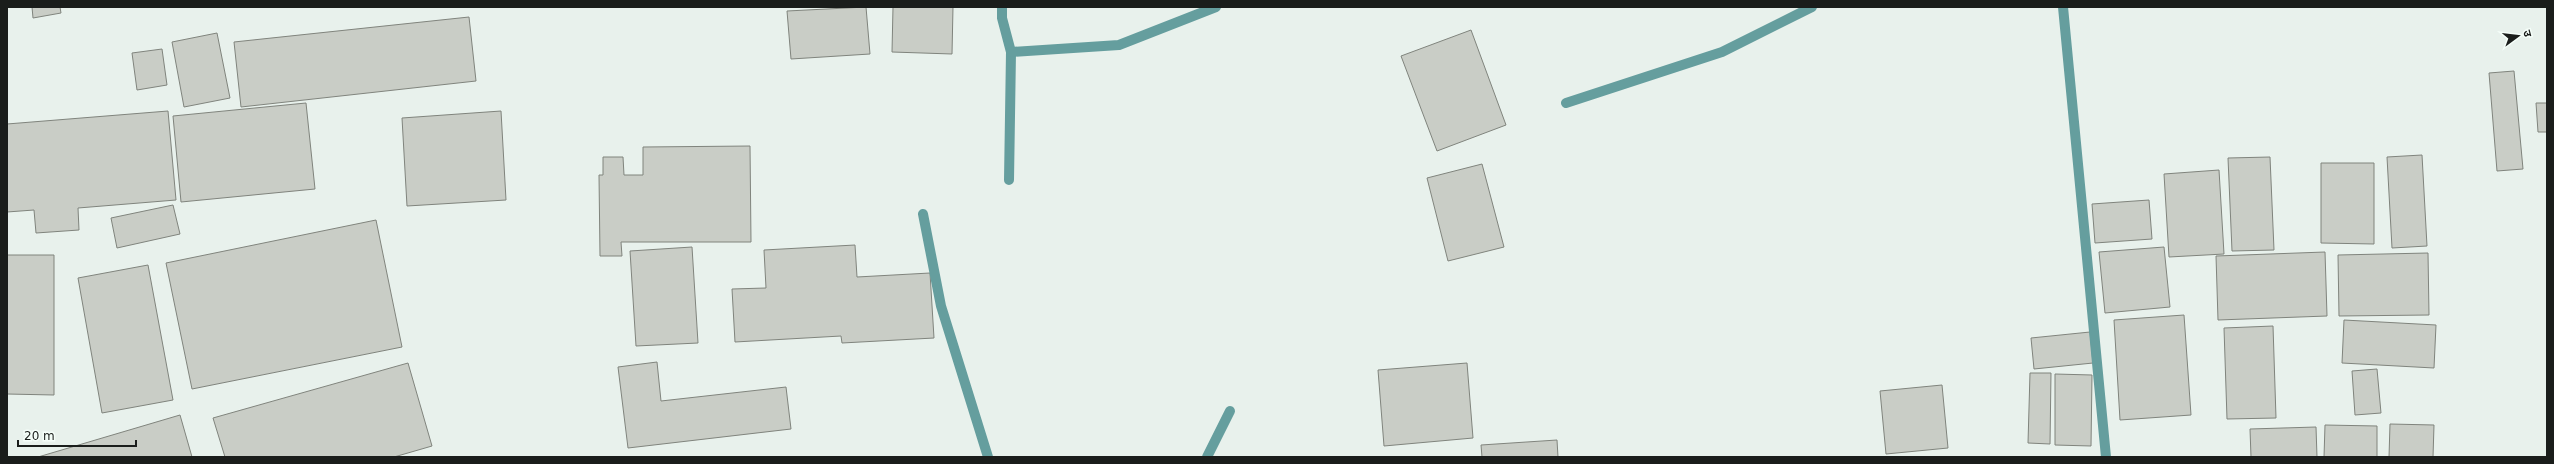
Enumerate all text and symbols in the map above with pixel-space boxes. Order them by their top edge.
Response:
north arrow [2498,16,2538,56]
text: उ [2520,29,2534,39]
scale bar [18,422,136,448]
text: 20 m [24,429,55,443]

